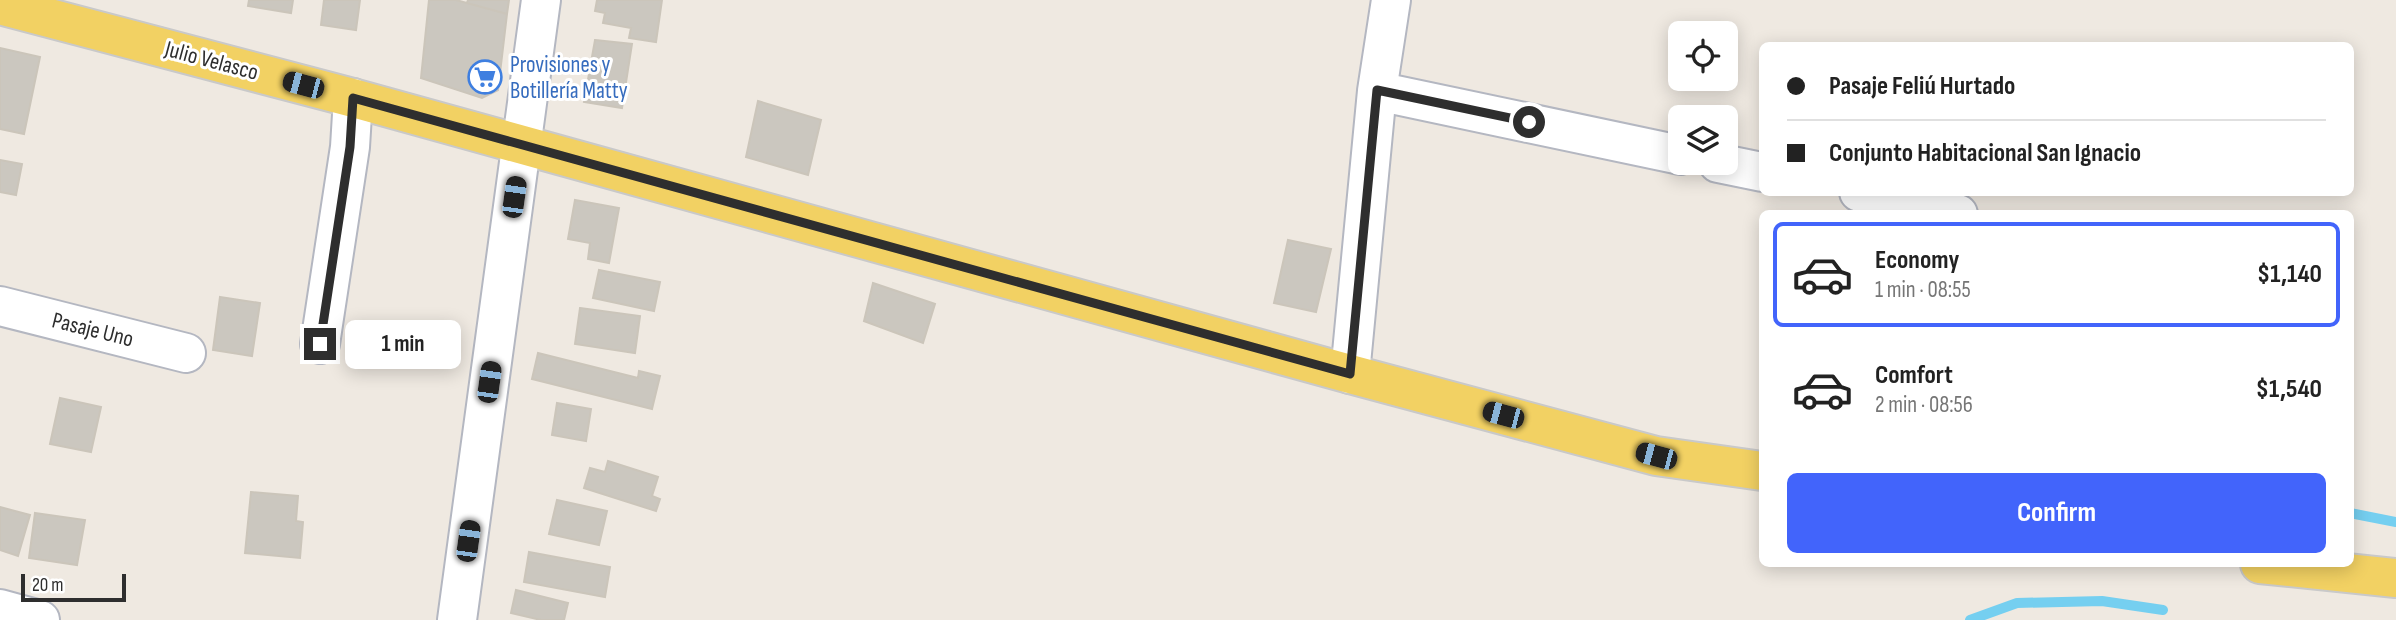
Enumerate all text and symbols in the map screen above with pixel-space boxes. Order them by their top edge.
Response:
map controls [1668,21,1738,175]
button: locate [1668,21,1738,91]
street label: Julio Velasco [161,35,261,87]
place label: Provisiones y Botillería Matty [510,51,628,105]
supermarket icon: Provisiones y Botillería Matty [466,58,504,96]
car [280,69,327,101]
text: Pasaje Feliú Hurtado [1829,71,2015,102]
button: layers [1668,105,1738,175]
route start [1513,106,1545,138]
text: Conjunto Habitacional San Ignacio [1829,138,2141,169]
car [501,175,528,219]
icon: car [1791,243,1854,306]
text: Economy [1875,245,1959,276]
text: $1,140 [2257,259,2322,290]
text: 1 min · 08:55 [1875,276,1971,304]
street label: Pasaje Uno [49,306,136,354]
callout: 1 min [344,320,460,368]
route end [304,328,336,360]
text: 1 min [382,330,424,358]
icon: car [1791,358,1854,421]
car [476,360,503,404]
text: Comfort [1875,360,1953,391]
text: $1,540 [2256,374,2322,405]
text: 2 min · 08:56 [1875,391,1973,419]
car [1480,399,1527,431]
car [1633,440,1680,472]
button: Confirm [1787,473,2326,553]
car [455,519,482,563]
scale bar [21,571,126,603]
text: 20 m [32,574,64,597]

